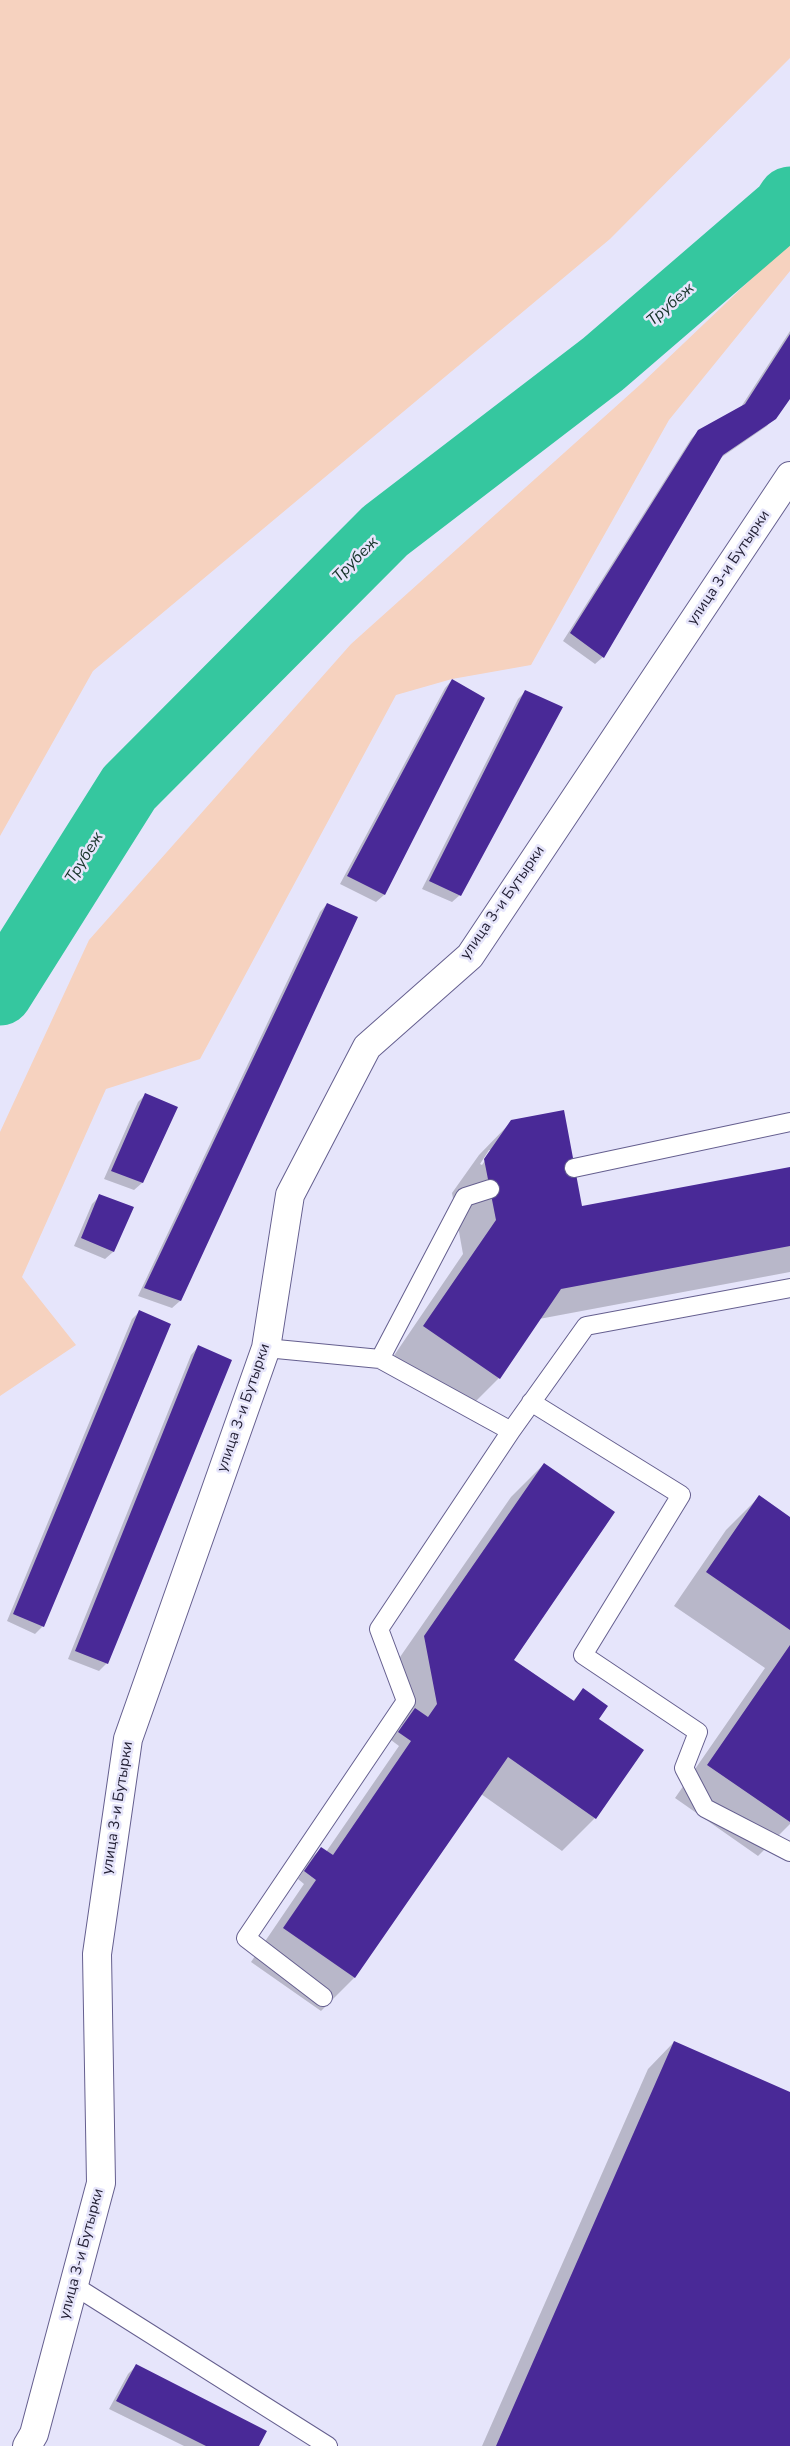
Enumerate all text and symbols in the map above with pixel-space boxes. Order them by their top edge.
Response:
water label: Трубеж [643,279,699,331]
street label: улица 3-и Бутырки [684,507,774,629]
water label: Трубеж [329,533,383,587]
water label: Трубеж [62,829,108,887]
street label: улица 3-и Бутырки [457,843,549,963]
street label: улица 3-и Бутырки [214,1341,274,1475]
street label: улица 3-и Бутырки [99,1740,137,1876]
street label: улица 3-и Бутырки [56,2187,108,2321]

